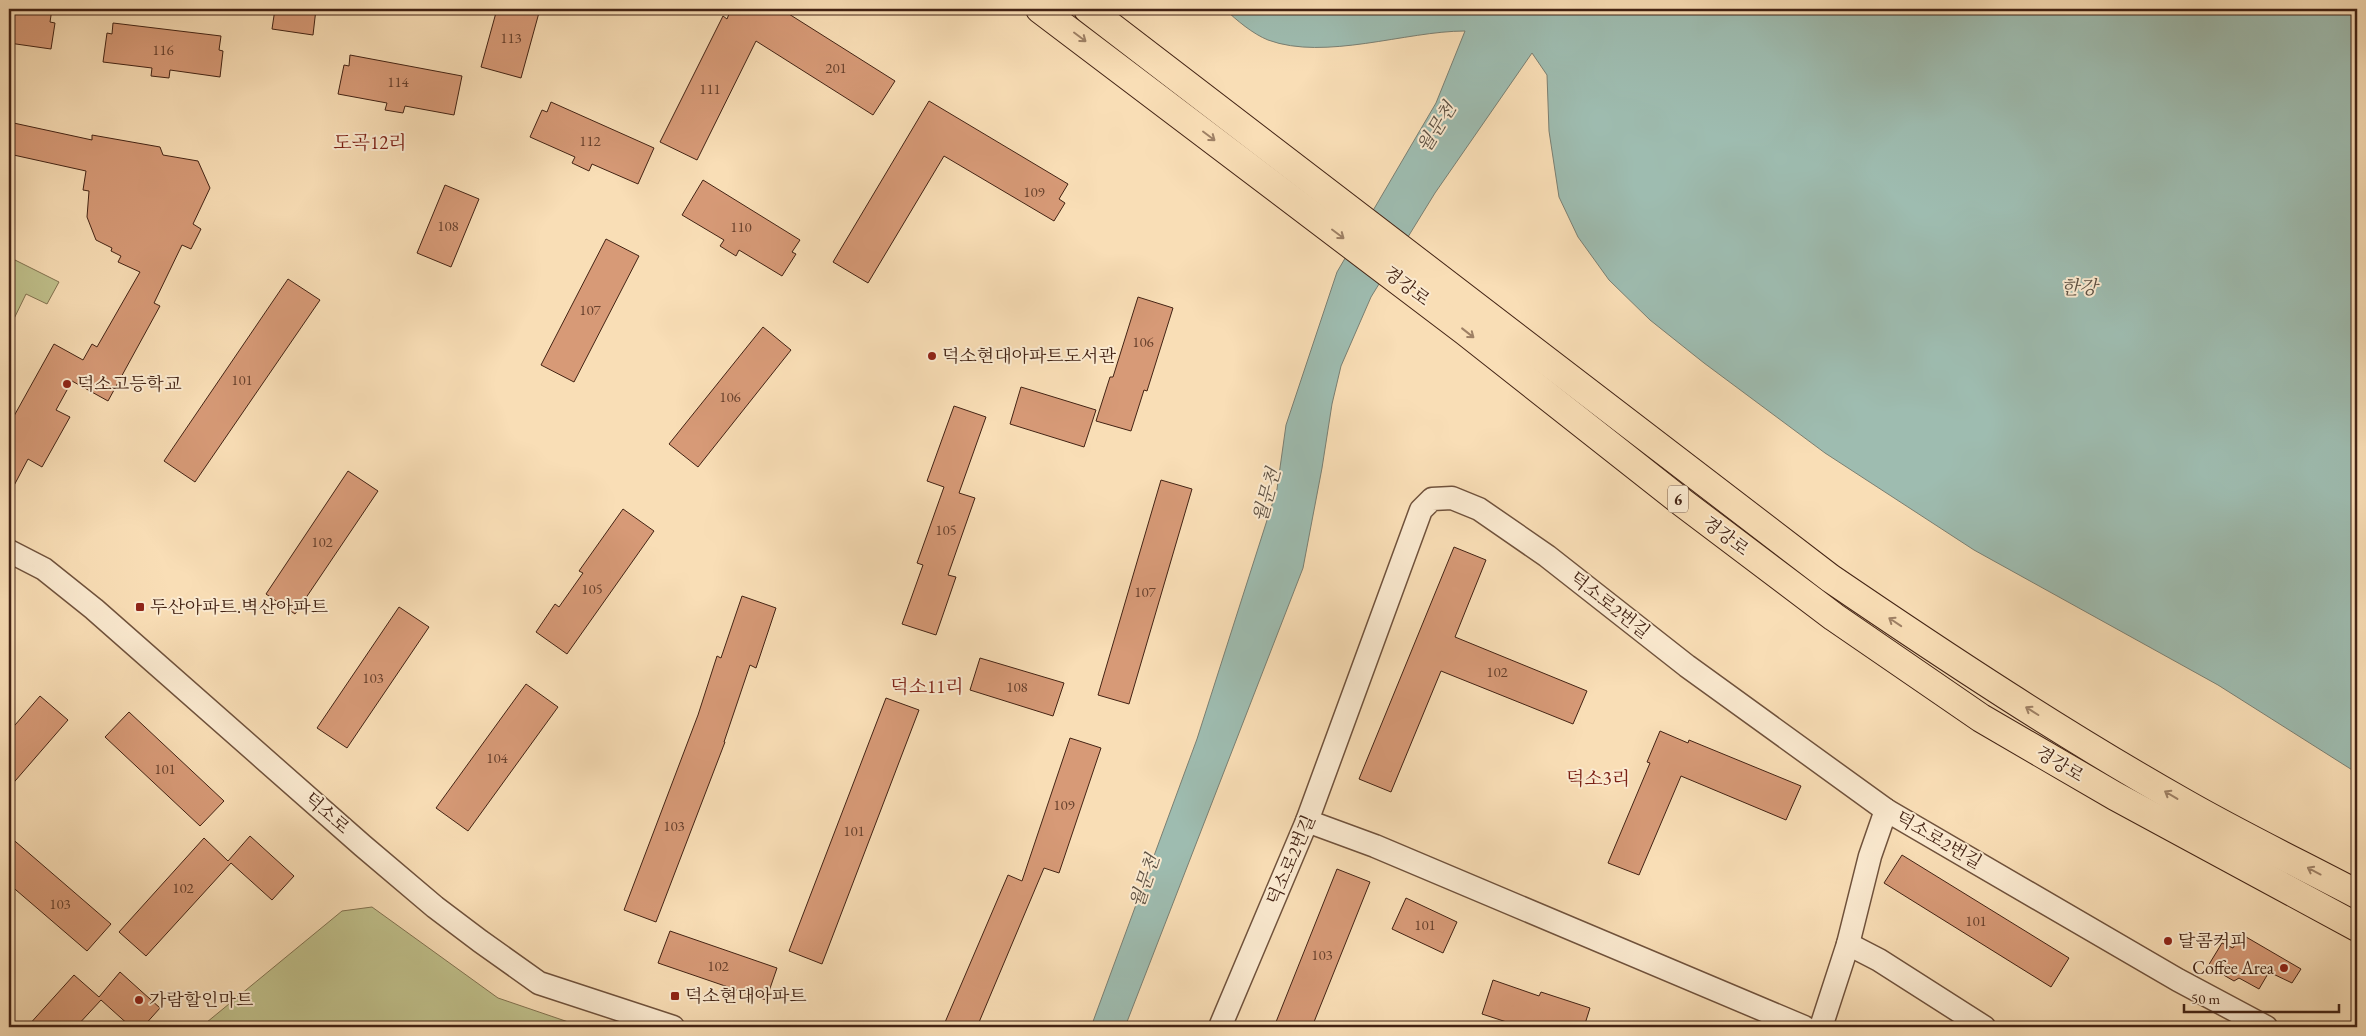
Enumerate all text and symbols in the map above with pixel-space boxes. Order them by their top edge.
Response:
house number: 113 [500,28,522,47]
one-way arrow [1073,32,1087,42]
house number: 116 [152,40,174,59]
house number: 201 [825,58,847,77]
house number: 114 [387,72,410,91]
house number: 111 [699,79,721,98]
water label: 월문천 [1411,96,1462,157]
district label: 도곡12리 [333,130,407,155]
one-way arrow [1202,130,1215,141]
house number: 112 [579,131,602,150]
house number: 109 [1023,182,1045,201]
house number: 108 [437,216,459,235]
house number: 110 [730,217,752,236]
one-way arrow [1331,229,1344,240]
street label: 경강로 [1380,261,1435,310]
water label: 한강 [2061,275,2100,300]
house number: 107 [579,300,602,319]
one-way arrow [1461,327,1474,338]
house number: 106 [1132,332,1154,351]
place label: 덕소현대아파트도서관 [942,344,1116,367]
marker: 덕소현대아파트도서관 [926,350,938,362]
house number: 101 [231,370,253,389]
place label: 덕소고등학교 [77,372,182,395]
marker: 덕소고등학교 [61,378,73,390]
house number: 106 [719,387,741,406]
water label: 월문천 [1247,464,1287,525]
road number: 6 [1668,486,1688,512]
street label: 경강로 [1699,511,1754,560]
house number: 105 [935,520,957,539]
house number: 102 [311,532,334,551]
street label: 덕소로2번길 [1566,566,1655,643]
house number: 105 [581,579,603,598]
house number: 107 [1134,582,1157,601]
place label: 두산아파트.벽산아파트 [150,595,329,618]
marker: 두산아파트.벽산아파트 [134,601,146,613]
one-way arrow [1889,617,1903,627]
house number: 102 [1486,662,1509,681]
house number: 103 [362,668,384,687]
district label: 덕소11리 [890,674,964,699]
house number: 108 [1006,677,1028,696]
one-way arrow [2025,705,2039,715]
street label: 경강로 [2032,740,2089,787]
house number: 104 [486,748,509,767]
house number: 101 [154,759,176,778]
district label: 덕소3리 [1566,766,1630,791]
street label: 덕소로 [300,787,355,838]
one-way arrow [2164,789,2178,799]
house number: 109 [1053,795,1075,814]
street label: 덕소로2번길 [1892,806,1986,873]
street label: 덕소로2번길 [1261,811,1320,908]
house number: 103 [663,816,685,835]
house number: 101 [843,821,865,840]
water label: 월문천 [1124,850,1166,911]
one-way arrow [2307,866,2322,875]
house number: 102 [172,878,195,897]
house number: 103 [49,894,71,913]
house number: 101 [1965,911,1987,930]
house number: 101 [1414,915,1436,934]
place label: 달콤커피 [2178,929,2248,952]
marker: 달콤커피 [2162,935,2174,947]
house number: 103 [1311,945,1333,964]
house number: 102 [707,956,730,975]
place label: Coffee Area [2192,956,2275,979]
marker: Coffee Area [2278,962,2290,974]
scale bar [2184,981,2338,1013]
place label: 덕소현대아파트 [685,984,807,1007]
place label: 가람할인마트 [149,988,254,1011]
text: 50 m [2191,989,2220,1008]
marker: 덕소현대아파트 [669,990,681,1002]
marker: 가람할인마트 [133,994,145,1006]

